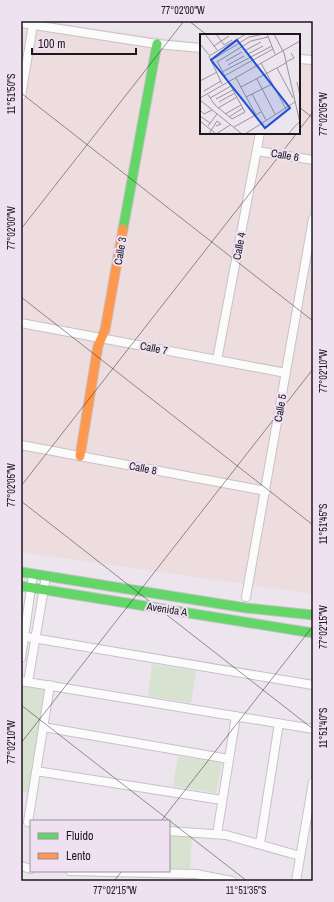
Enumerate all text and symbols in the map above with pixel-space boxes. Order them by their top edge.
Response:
text: 77°02'00"W [161,4,205,17]
scale bar [32,30,136,56]
inset map [200,34,300,134]
text: 100 m [38,36,65,52]
text: 11°51'50"S [5,73,18,114]
text: 77°02'05"W [317,92,330,136]
street label: Calle 6 [270,146,300,164]
text: 77°02'00"W [5,206,18,250]
street label: Calle 4 [229,231,249,261]
street label: Calle 3 [111,236,129,266]
street label: Calle 7 [139,338,169,358]
text: 77°02'10"W [317,349,330,393]
street label: Calle 5 [271,393,289,423]
street label: Calle 8 [128,458,158,478]
text: 77°02'05"W [5,463,18,507]
text: 11°51'45"S [317,503,330,544]
street label: Avenida A [145,599,189,619]
text: 77°02'15"W [317,605,330,649]
text: 11°51'40"S [317,707,330,748]
text: 77°02'10"W [5,720,18,764]
legend [30,820,170,872]
text: Fluido [66,828,93,844]
text: Lento [66,848,91,864]
text: 77°02'15"W [93,884,137,897]
text: 11°51'35"S [226,884,267,897]

